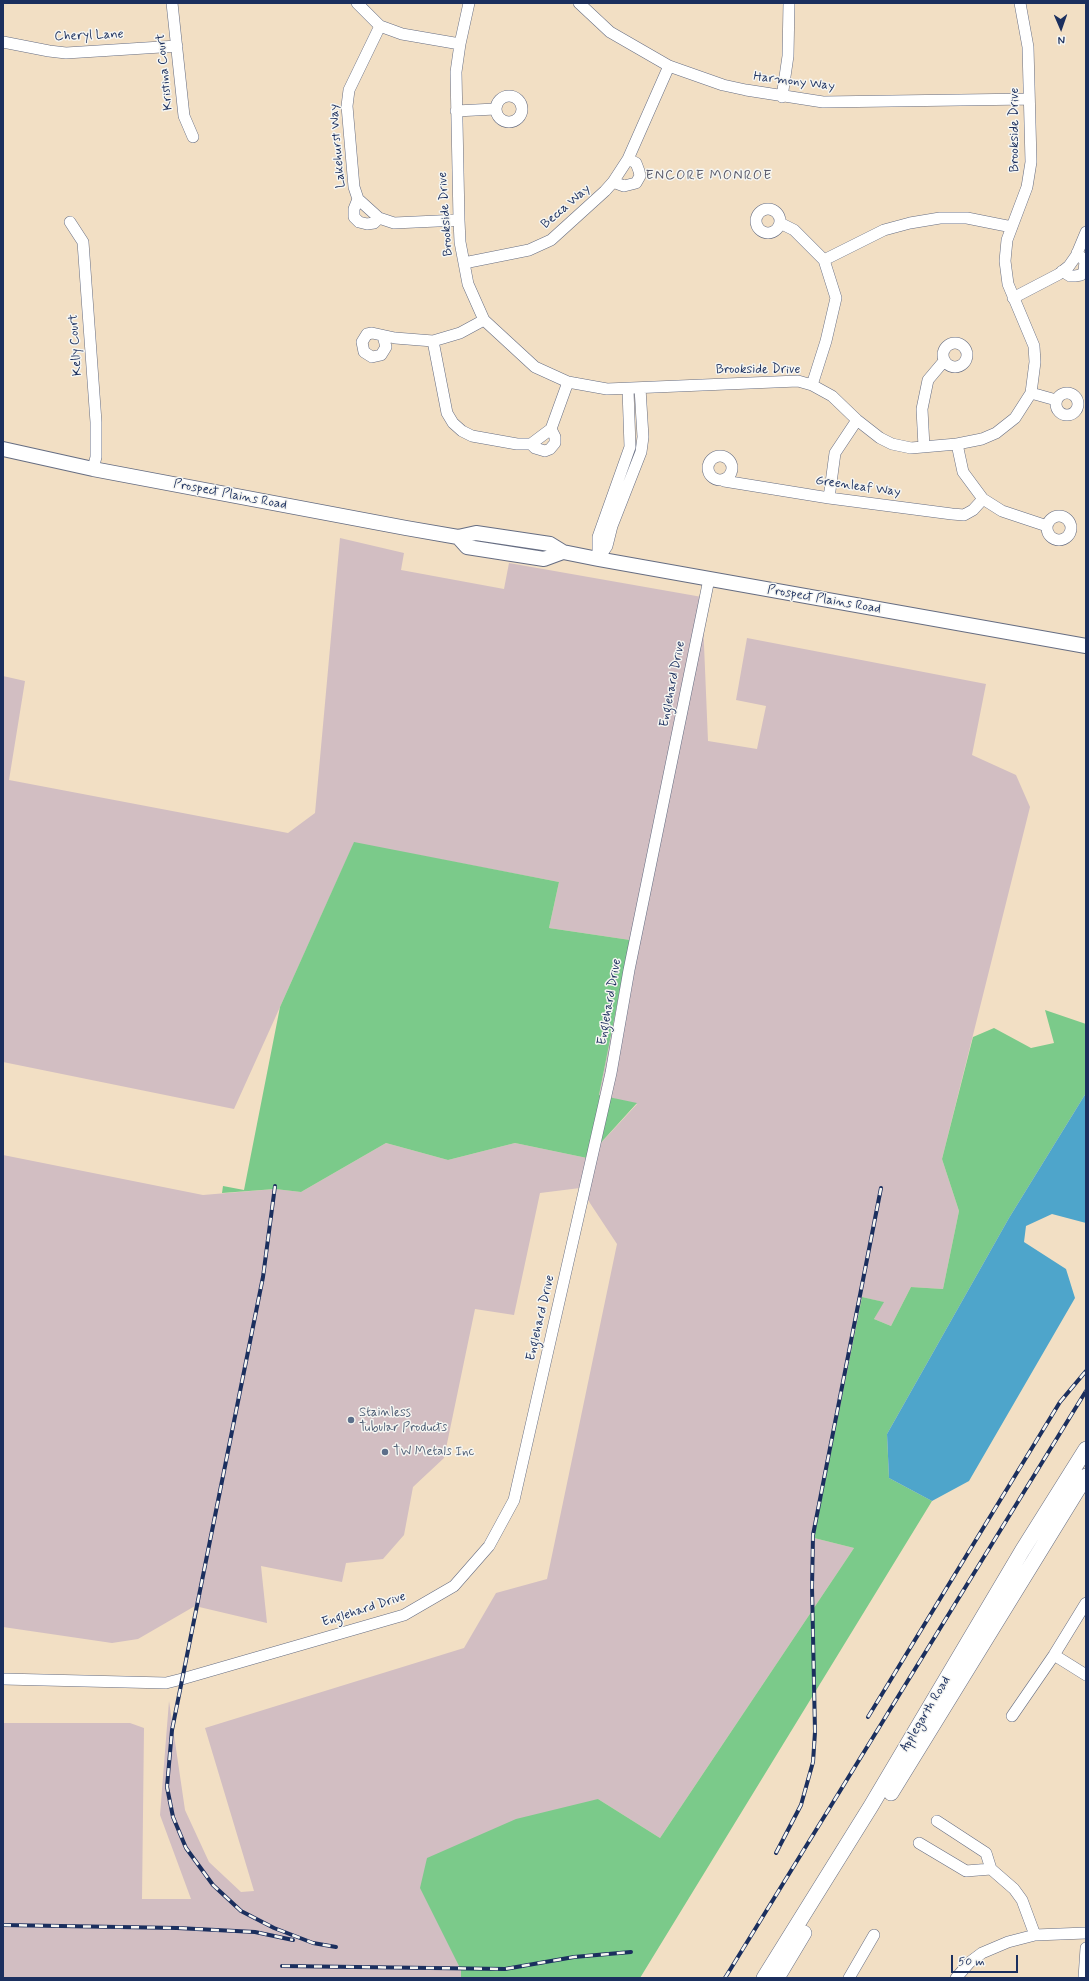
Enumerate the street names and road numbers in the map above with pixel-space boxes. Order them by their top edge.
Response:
street label: Cheryl Lane [54,27,124,45]
street label: Kristina Court [153,33,177,111]
street label: Harmony Way [752,69,836,95]
street label: Brookside Drive [1007,88,1023,172]
street label: Lakehurst Way [327,103,349,189]
street label: Brookside Drive [435,171,457,257]
street label: Becca Way [538,181,594,233]
street label: Kelly Court [66,313,86,377]
street label: Brookside Drive [716,362,800,378]
street label: Greenleaf Way [814,473,902,501]
street label: Prospect Plains Road [172,476,288,514]
street label: Prospect Plains Road [766,582,882,618]
street label: Englehard Drive [657,640,689,728]
street label: Englehard Drive [595,958,625,1046]
street label: Englehard Drive [524,1274,558,1362]
street label: Englehard Drive [320,1589,408,1631]
street label: Applegarth Road [898,1674,954,1754]

